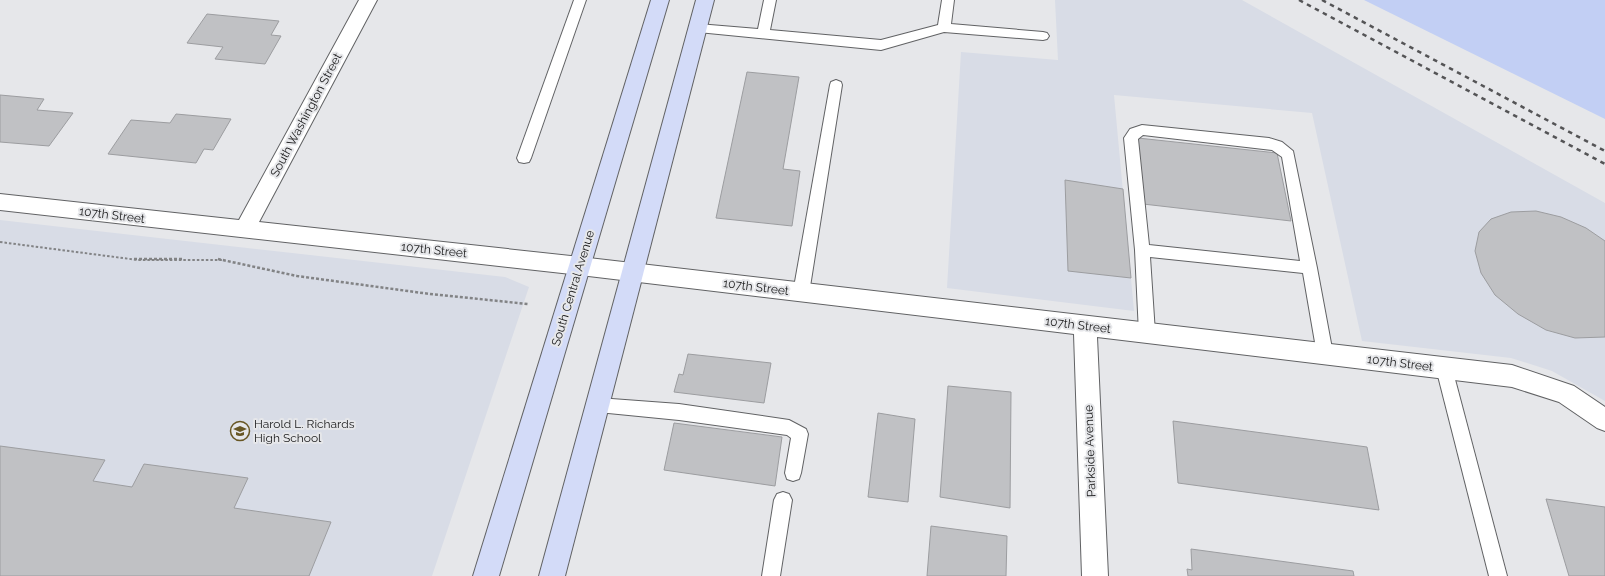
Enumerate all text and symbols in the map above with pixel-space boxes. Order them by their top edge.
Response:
street label: South Washington Street [267,51,345,179]
street label: 107th Street [78,204,146,226]
street label: South Central Avenue [549,228,597,348]
street label: 107th Street [400,240,468,260]
street label: 107th Street [722,276,790,298]
street label: 107th Street [1044,314,1112,336]
street label: 107th Street [1366,352,1434,374]
street label: Parkside Avenue [1081,405,1099,497]
place label: Harold L. Richards High School [254,417,355,445]
school or university icon: Harold L. Richards High School [229,420,251,442]

